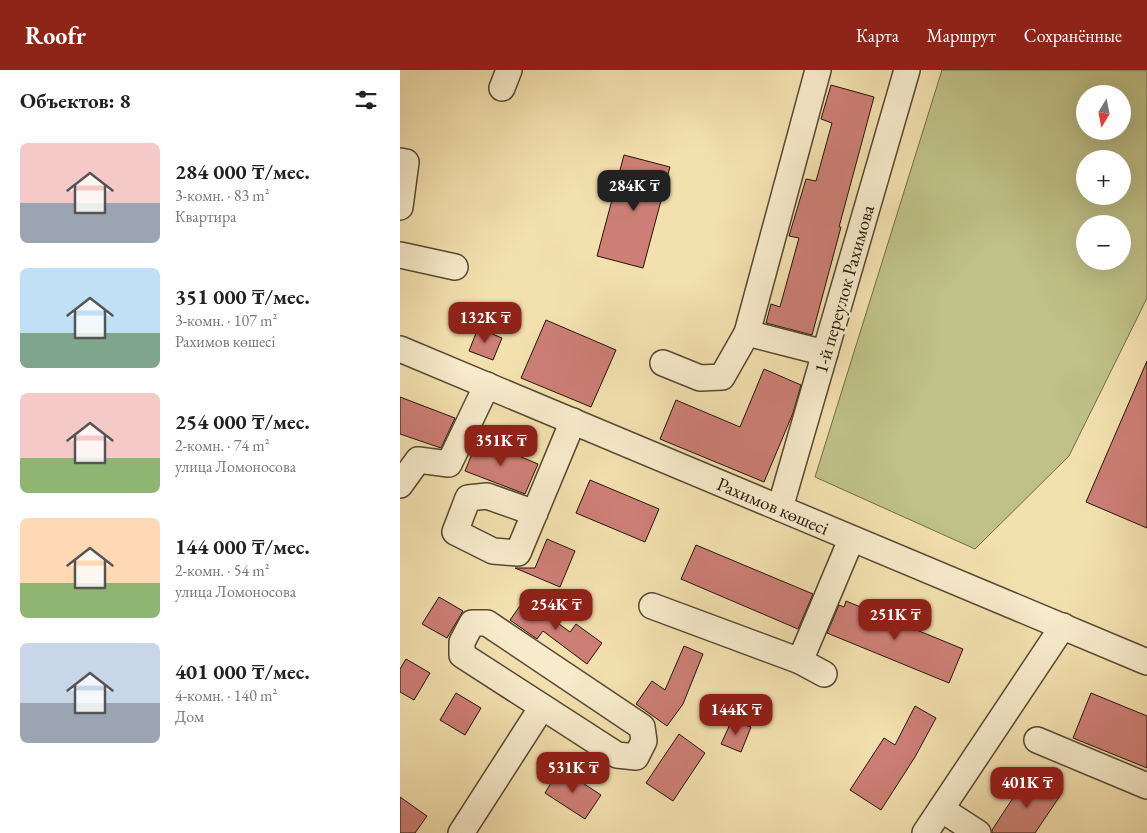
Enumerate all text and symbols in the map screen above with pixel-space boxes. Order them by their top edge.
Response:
text: Roofr [25,20,86,51]
text: Карта [856,24,899,47]
text: Маршрут [927,24,996,47]
text: Сохранённые [1024,24,1122,47]
north arrow [1076,85,1131,140]
map controls [1076,85,1131,270]
icon: filters [352,86,380,114]
text: Объектов: 8 [20,87,131,114]
button: + [1076,150,1131,205]
text: 284 000 ₸/мес. [175,158,310,185]
icon: home [60,163,120,223]
pin: 284K ₸ [593,170,675,212]
text: 284K ₸ [608,175,660,196]
text: 3-комн. · 83 m² [175,185,270,206]
street label: 1-й переулок Рахимова [808,202,880,376]
text: Квартира [175,206,236,227]
button: − [1076,215,1131,270]
text: 351 000 ₸/мес. [175,283,310,310]
icon: home [60,288,120,348]
pin: 132K ₸ [444,302,526,344]
text: 132K ₸ [459,307,511,328]
text: 3-комн. · 107 m² [175,310,277,331]
text: Рахимов көшесі [175,331,275,352]
text: 254 000 ₸/мес. [175,408,310,435]
icon: home [60,413,120,473]
pin: 351K ₸ [460,424,542,467]
text: 351K ₸ [475,430,527,451]
text: 2-комн. · 74 m² [175,435,270,456]
text: улица Ломоносова [175,456,296,477]
street label: Рахимов көшесі [713,471,833,541]
text: 144 000 ₸/мес. [175,533,310,560]
icon: home [60,538,120,598]
text: 2-комн. · 54 m² [175,560,270,581]
text: улица Ломоносова [175,581,296,602]
pin: 254K ₸ [515,588,597,631]
text: 254K ₸ [530,594,582,615]
pin: 251K ₸ [854,598,936,641]
text: 251K ₸ [869,604,921,625]
text: 401 000 ₸/мес. [175,658,310,685]
icon: home [60,663,120,723]
text: 4-комн. · 140 m² [175,685,277,706]
pin: 144K ₸ [695,694,777,736]
text: 144K ₸ [710,699,762,720]
text: Дом [175,706,204,727]
pin: 531K ₸ [532,752,614,794]
text: 531K ₸ [547,757,599,778]
pin: 401K ₸ [986,766,1068,809]
text: 401K ₸ [1001,772,1053,793]

